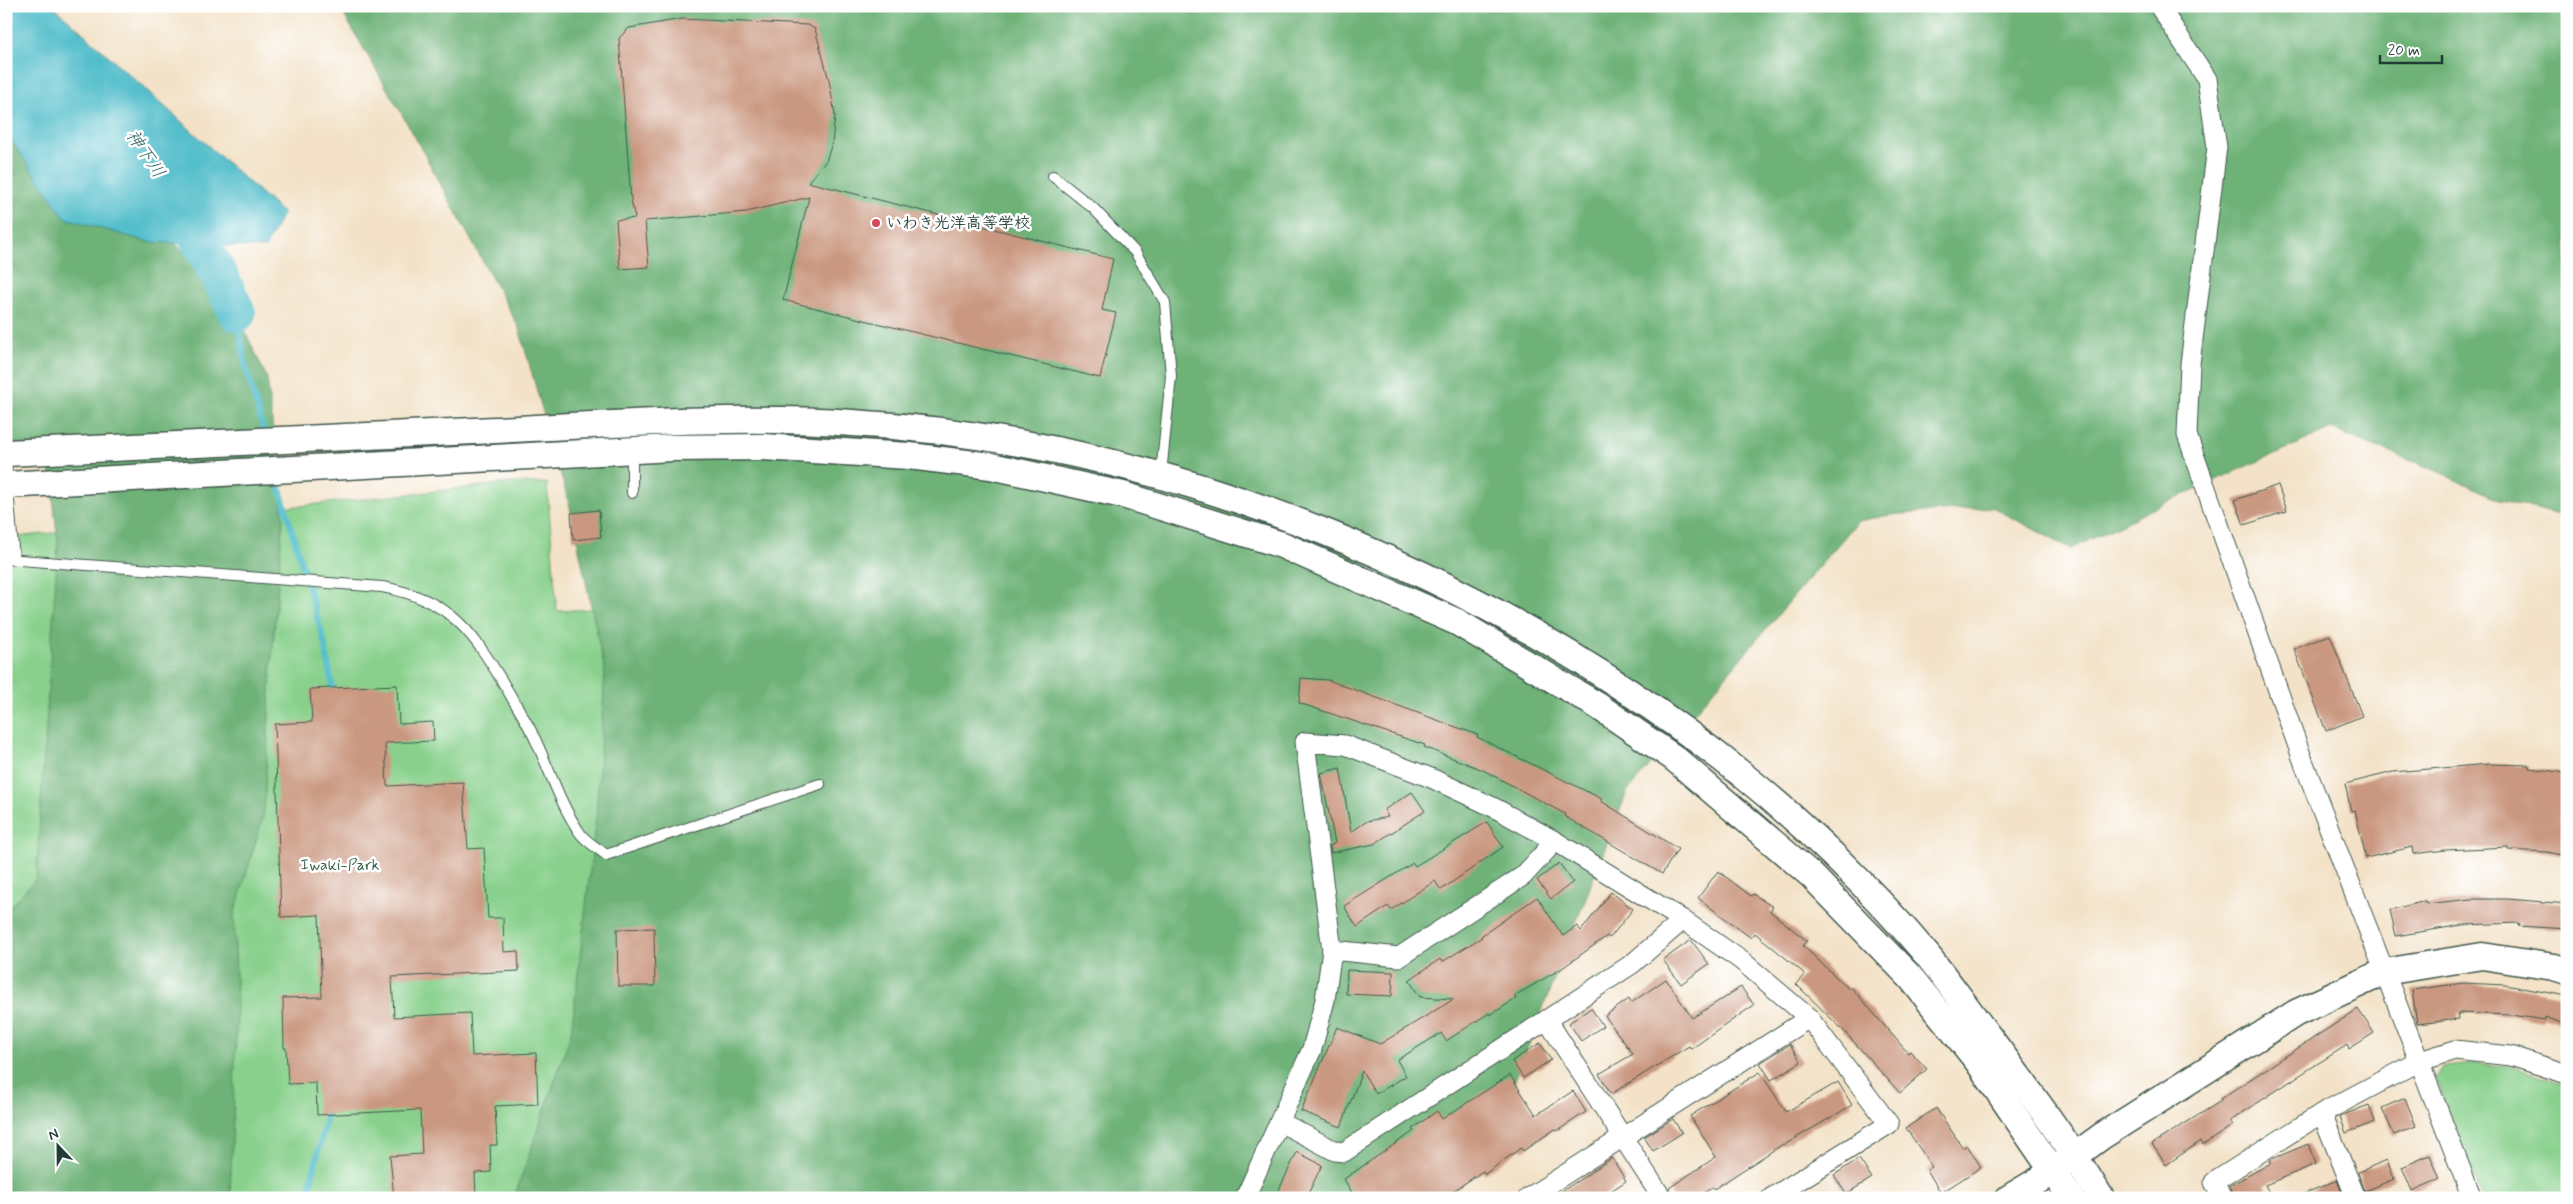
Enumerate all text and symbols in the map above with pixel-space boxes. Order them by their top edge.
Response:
scale bar [2380,32,2443,64]
text: 20 m [2388,41,2420,61]
water label: 神下川 [120,125,170,183]
place label: いわき光洋高等学校 [886,213,1030,234]
marker: いわき光洋高等学校 [870,217,882,229]
park label: Iwaki-Park [300,855,380,876]
north arrow [32,1122,82,1172]
text: N [46,1125,61,1145]

